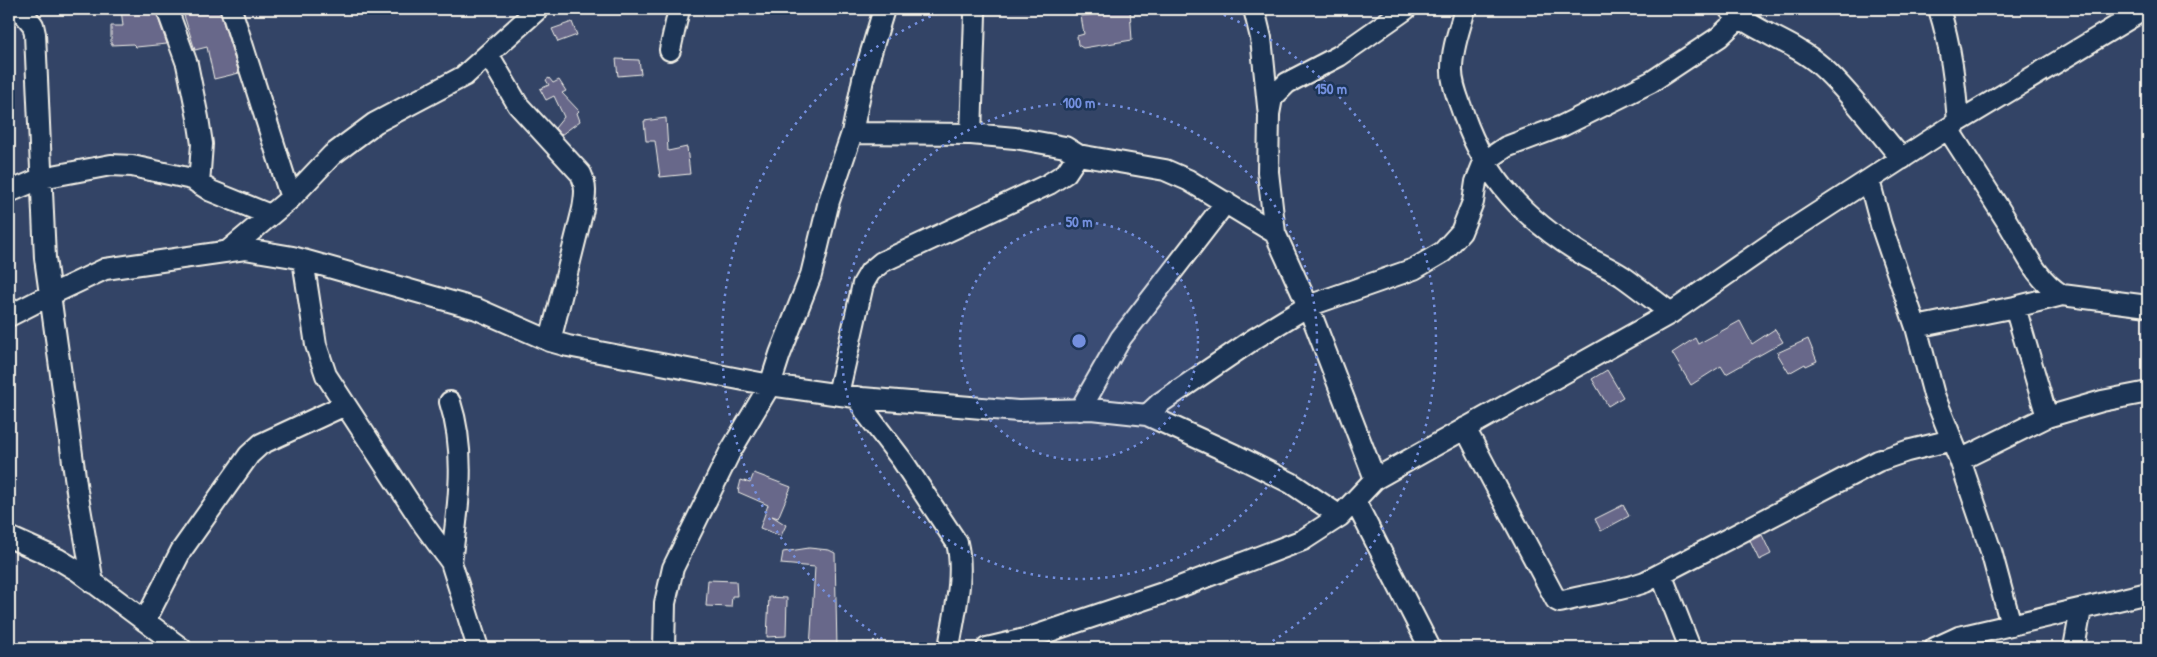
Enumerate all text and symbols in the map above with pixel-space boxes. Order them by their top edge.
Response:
text: 150 m [1315,78,1347,99]
text: 100 m [1063,92,1095,113]
text: 50 m [1066,211,1092,232]
centre of rings [1070,332,1088,350]

